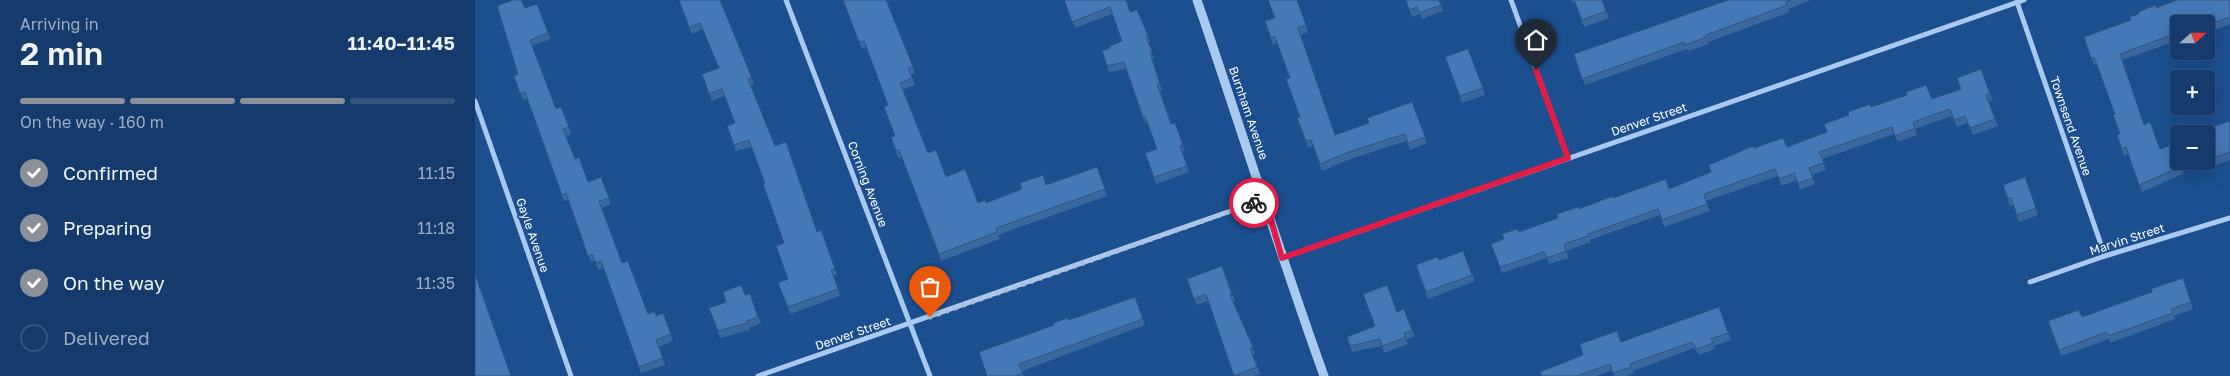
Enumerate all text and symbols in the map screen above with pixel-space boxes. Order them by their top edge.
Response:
text: Arriving in [20,14,99,34]
north arrow [2170,15,2215,60]
map controls [2170,15,2215,170]
pin [1515,19,1557,70]
icon: home [1522,26,1550,54]
text: 11:40–11:45 [347,31,455,54]
text: 2 min [20,34,103,72]
street label: Burnham Avenue [1226,64,1272,162]
button: + [2170,70,2215,115]
street label: Townsend Avenue [2047,74,2095,178]
street label: Denver Street [1609,99,1689,139]
text: On the way · 160 m [20,112,164,132]
button: − [2170,125,2215,170]
street label: Corning Avenue [845,139,891,229]
icon: check [20,159,48,187]
text: Confirmed [63,161,158,184]
text: 11:15 [418,163,455,183]
courier [1229,178,1279,228]
icon: bike [1240,189,1268,217]
street label: Gayle Avenue [513,196,553,274]
icon: check [20,214,48,242]
text: Preparing [63,216,152,239]
text: 11:18 [417,218,455,238]
street label: Marvin Street [2088,220,2167,258]
pin [909,266,951,317]
icon: check [20,269,48,297]
text: On the way [63,271,165,294]
text: 11:35 [416,273,455,293]
icon: bag [916,273,944,301]
street label: Denver Street [813,313,893,353]
text: Delivered [63,326,150,349]

